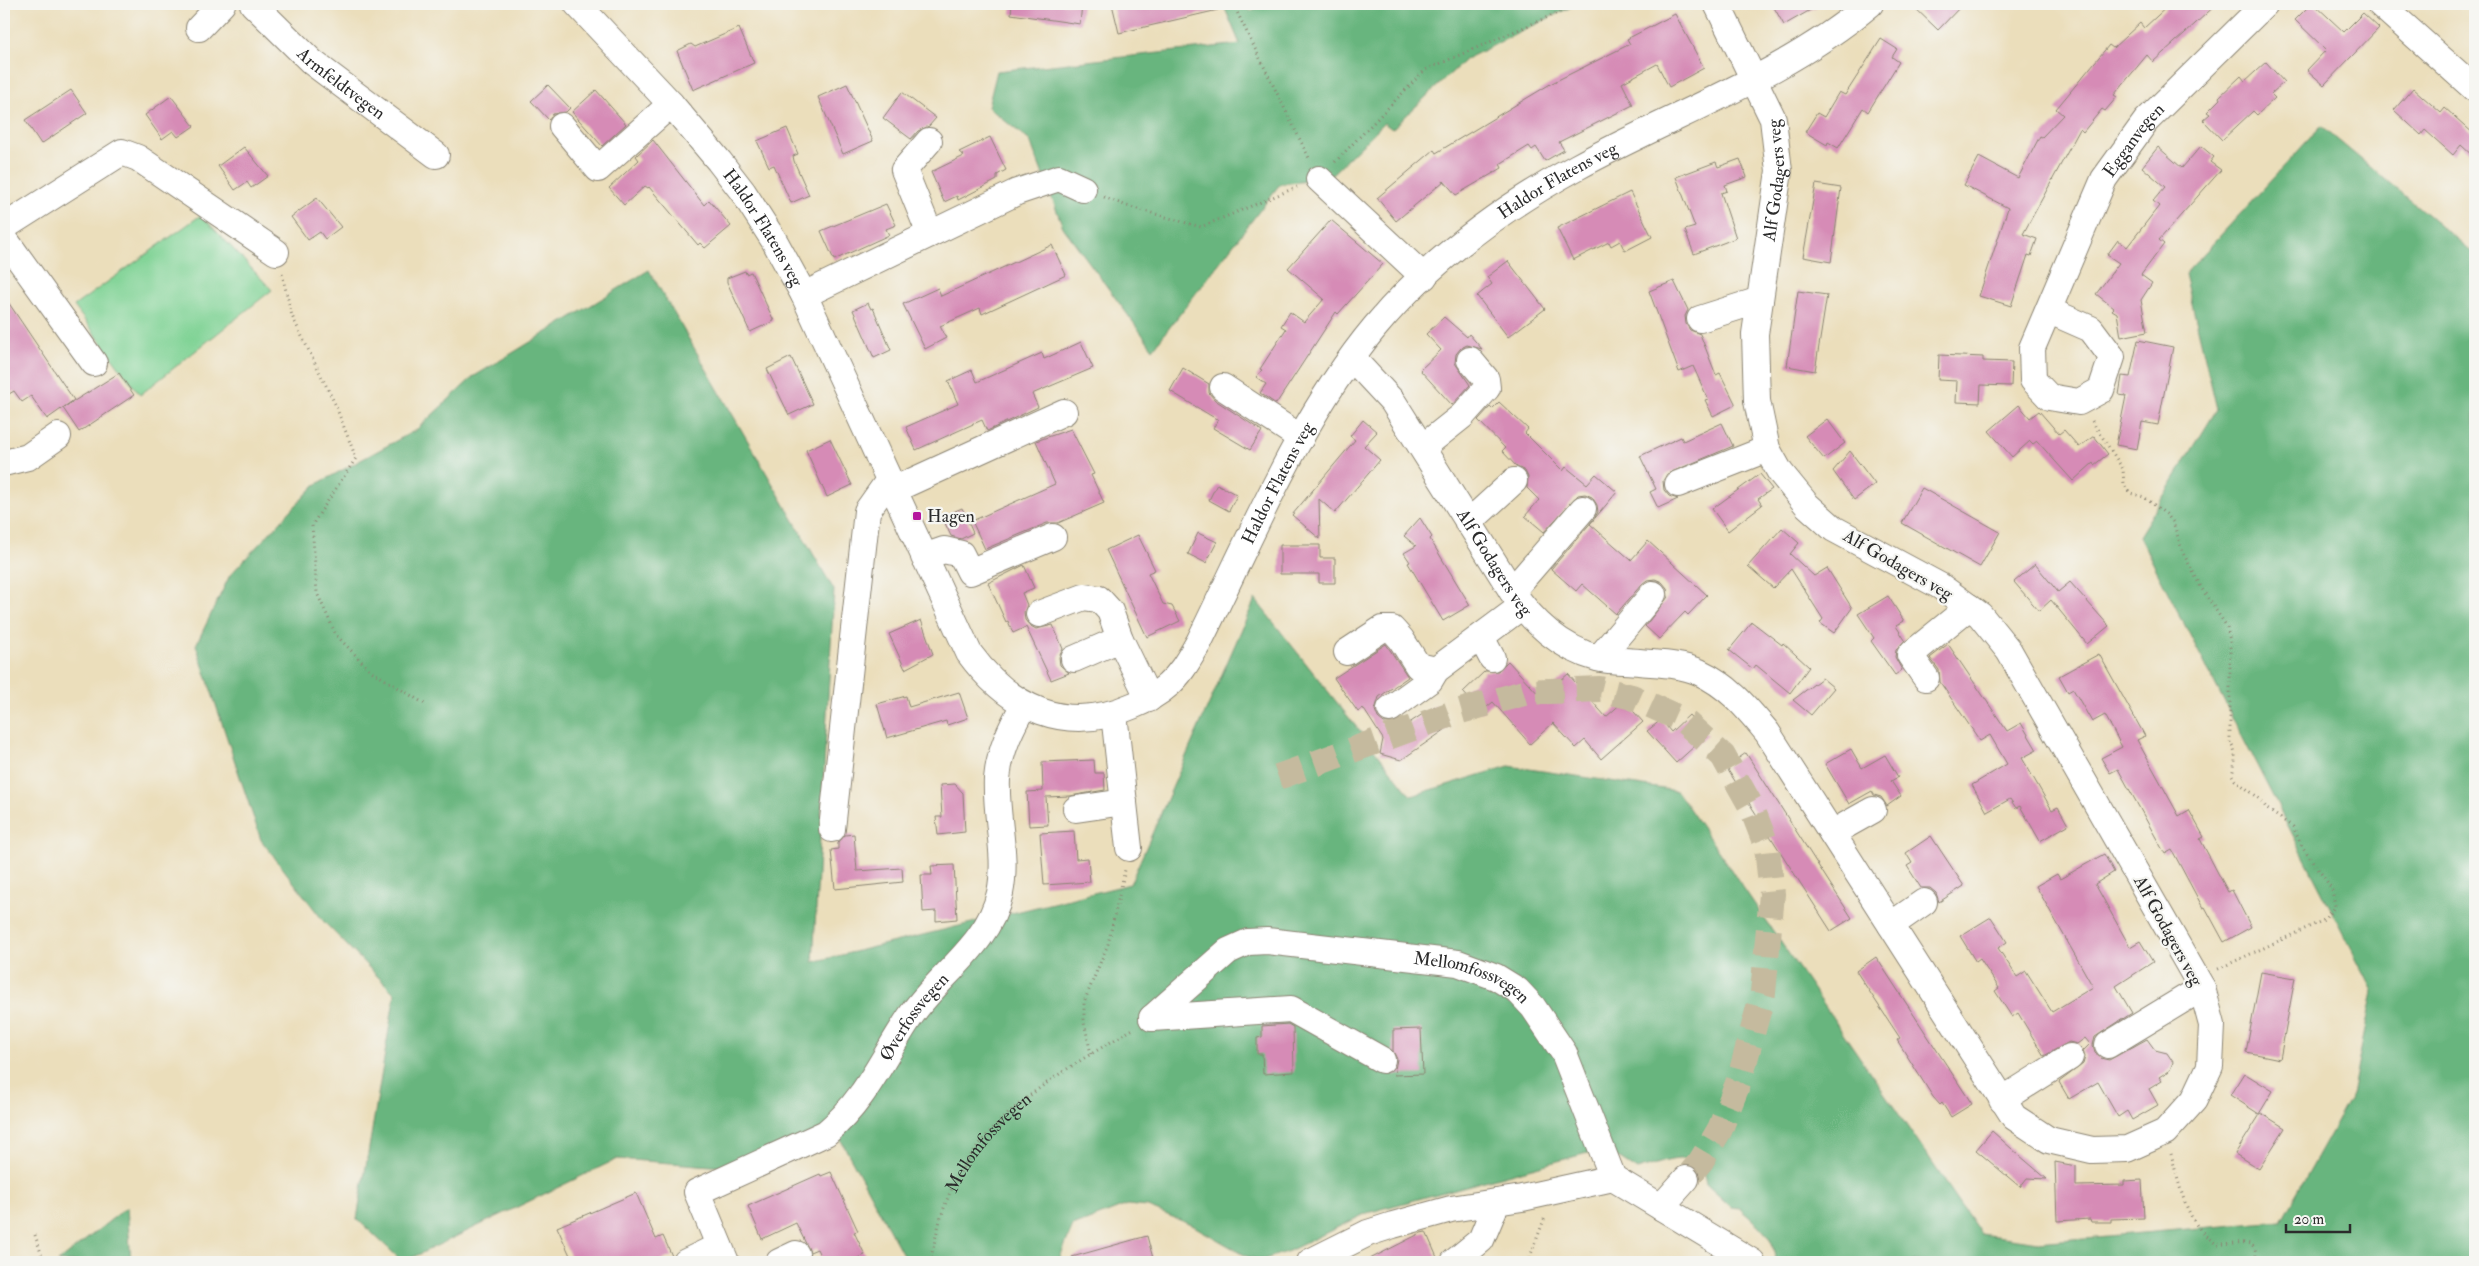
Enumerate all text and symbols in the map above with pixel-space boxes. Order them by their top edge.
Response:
street label: Armfeldtvegen [292,42,390,125]
street label: Egganvegen [2098,98,2169,182]
street label: Alf Godagers veg [1757,117,1791,244]
street label: Haldor Flatens veg [1493,136,1622,224]
street label: Haldor Flatens veg [718,164,809,292]
street label: Haldor Flatens veg [1236,417,1319,548]
street label: Alf Godagers veg [1451,504,1538,622]
place label: Hagen [927,505,975,528]
marker: Hagen [911,510,923,522]
street label: Alf Godagers veg [1838,524,1958,606]
street label: Alf Godagers veg [2128,871,2208,991]
street label: Mellomfossvegen [1412,946,1535,1008]
street label: Øverfossvegen [874,968,954,1065]
street label: Mellomfossvegen [940,1087,1036,1196]
scale bar [2286,1201,2350,1233]
text: 20 m [2294,1210,2324,1229]

